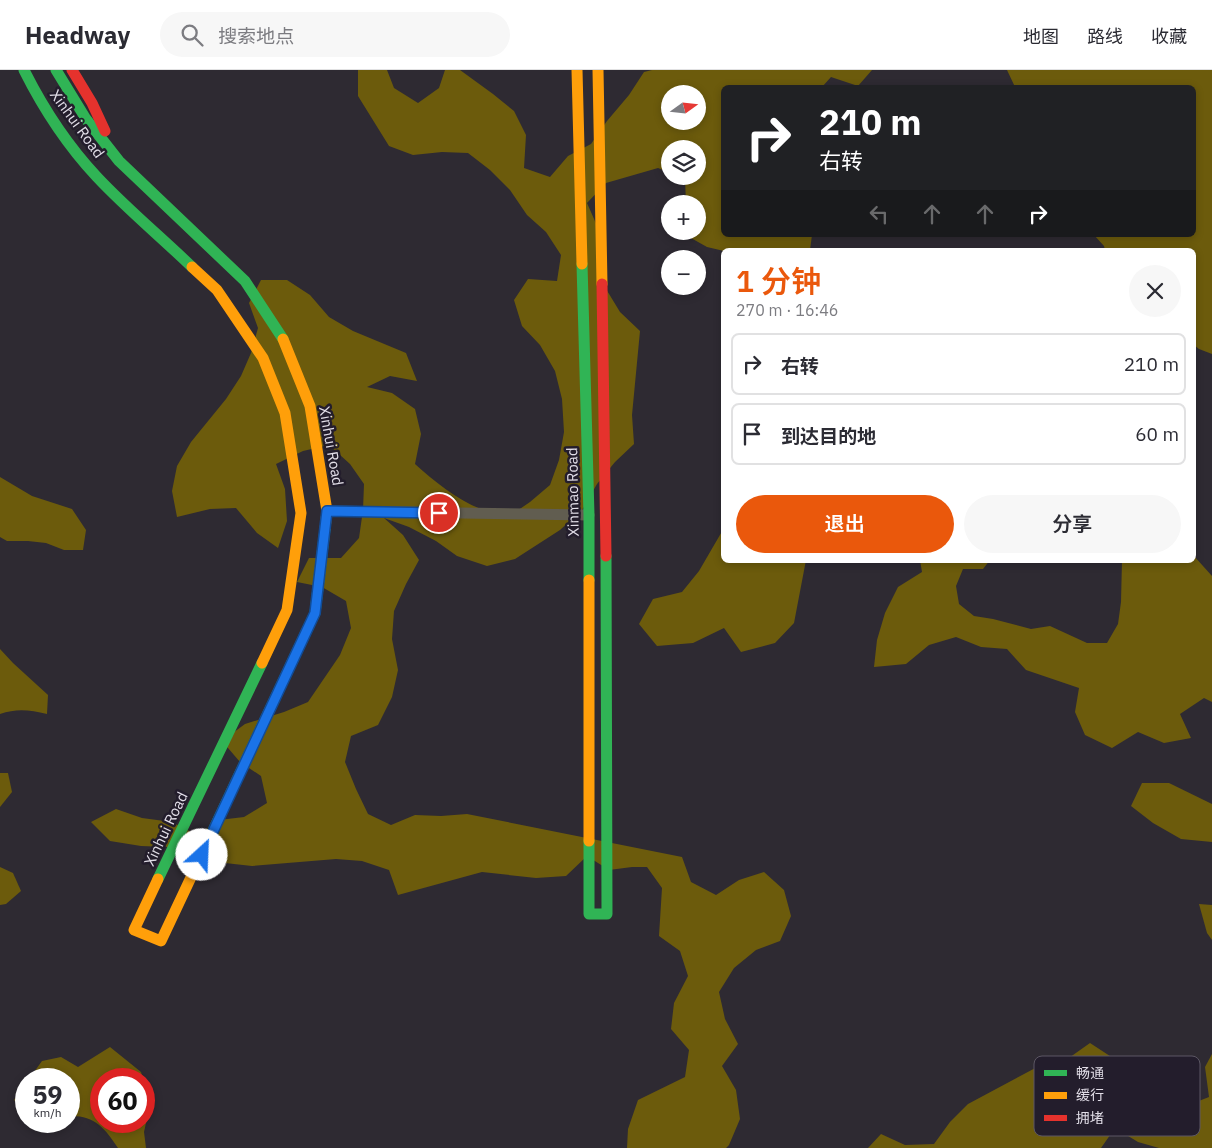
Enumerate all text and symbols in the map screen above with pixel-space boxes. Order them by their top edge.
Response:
search box [160,12,510,57]
text: Headway [25,19,130,51]
icon: search [178,21,206,49]
text: 搜索地点 [218,24,294,48]
text: 地图 [1023,25,1059,48]
text: 路线 [1087,25,1123,48]
text: 收藏 [1151,25,1187,48]
north arrow [661,85,706,130]
map controls [661,85,706,295]
street label: Xinhui Road [46,86,109,162]
text: 210 m [819,99,922,145]
icon: right [736,105,801,170]
button: layers [661,140,706,185]
text: 右转 [819,146,863,175]
button: + [661,195,706,240]
icon: left [865,200,893,228]
icon: ahead [918,200,946,228]
icon: ahead [971,200,999,228]
icon: right [1024,200,1052,228]
button: − [661,250,706,295]
text: 1 分钟 [736,261,821,300]
button: close [1129,265,1181,317]
text: 270 m · 16:46 [736,300,838,320]
icon: right [738,350,766,378]
text: 210 m [1124,352,1179,376]
text: 右转 [781,354,819,378]
street label: Xinhui Road [315,405,348,487]
icon: arrive [738,420,766,448]
text: 60 m [1135,422,1179,446]
text: 到达目的地 [781,424,876,448]
street label: Xinmao Road [562,447,583,537]
pin [418,492,460,534]
button: 退出 [736,495,954,553]
button: 分享 [964,495,1181,553]
icon: arrive [425,499,453,527]
street label: Xinhui Road [139,789,192,869]
position arrow [175,828,227,880]
legend [1034,1056,1200,1136]
text: 畅通 [1076,1064,1104,1082]
speed limit sign: 60 [90,1068,155,1133]
text: 59 [32,1078,63,1111]
text: 缓行 [1076,1086,1104,1104]
text: km/h [33,1105,62,1120]
text: 拥堵 [1076,1109,1104,1127]

